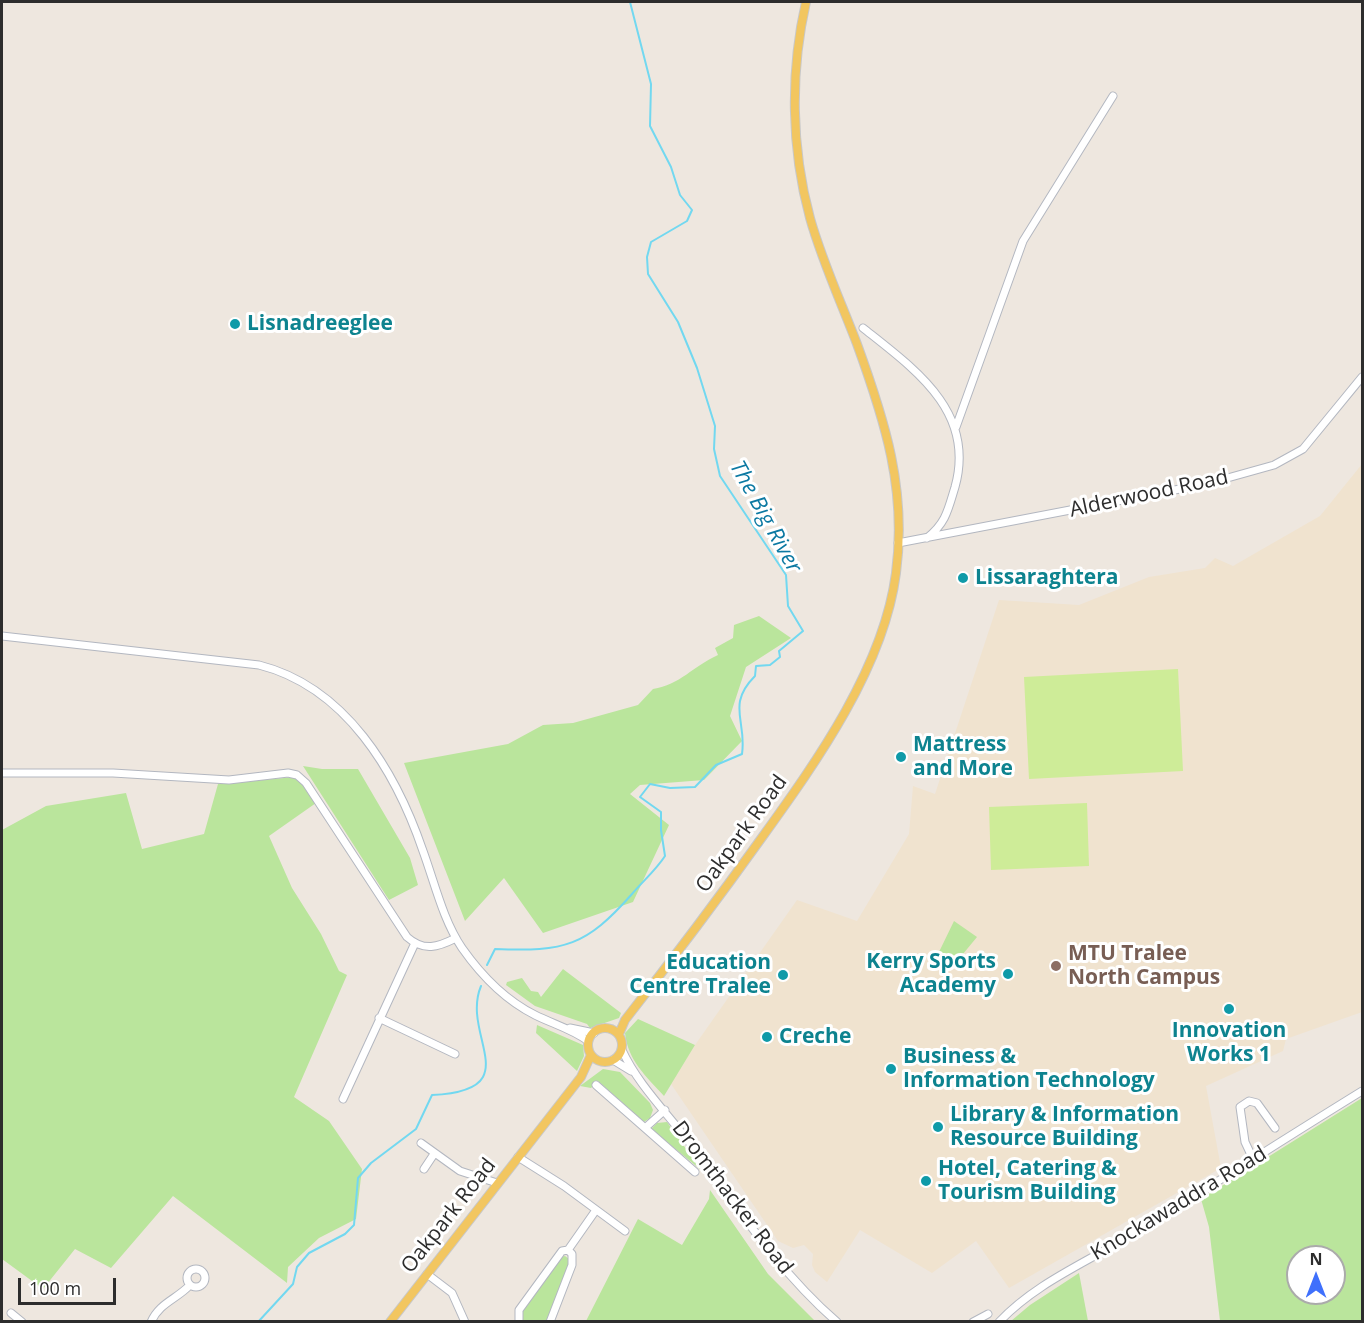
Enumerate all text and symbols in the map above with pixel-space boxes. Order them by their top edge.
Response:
place label: Lisnadreeglee [247,311,393,337]
marker: Lisnadreeglee [228,317,242,331]
water label: The Big River [723,456,807,578]
street label: Alderwood Road [1067,465,1231,523]
place label: Lissaraghtera [975,565,1118,591]
marker: Lissaraghtera [956,571,970,585]
place label: Mattress and More [913,732,1013,782]
marker: Mattress and More [894,750,908,764]
street label: Oakpark Road [691,770,793,898]
place label: MTU Tralee North Campus [1068,941,1220,991]
place label: Kerry Sports Academy [866,949,996,999]
place label: Education Centre Tralee [629,950,771,1000]
marker: MTU Tralee North Campus [1049,959,1063,973]
marker: Kerry Sports Academy [1001,967,1015,981]
marker: Education Centre Tralee [776,968,790,982]
marker: Innovation Works 1 [1222,1002,1236,1016]
place label: Innovation Works 1 [1172,1018,1286,1068]
place label: Creche [779,1024,851,1050]
marker: Creche [760,1030,774,1044]
place label: Business & Information Technology [903,1044,1155,1094]
marker: Business & Information Technology [884,1062,898,1076]
place label: Library & Information Resource Building [950,1102,1179,1152]
street label: Dromthacker Road [666,1117,798,1279]
marker: Library & Information Resource Building [931,1120,945,1134]
street label: Knockawaddra Road [1087,1142,1271,1266]
street label: Oakpark Road [396,1154,502,1278]
place label: Hotel, Catering & Tourism Building [938,1156,1117,1206]
marker: Hotel, Catering & Tourism Building [919,1174,933,1188]
north arrow [1286,1245,1346,1305]
text: N [1309,1248,1323,1270]
scale bar [21,1266,118,1304]
text: 100 m [29,1276,81,1300]

